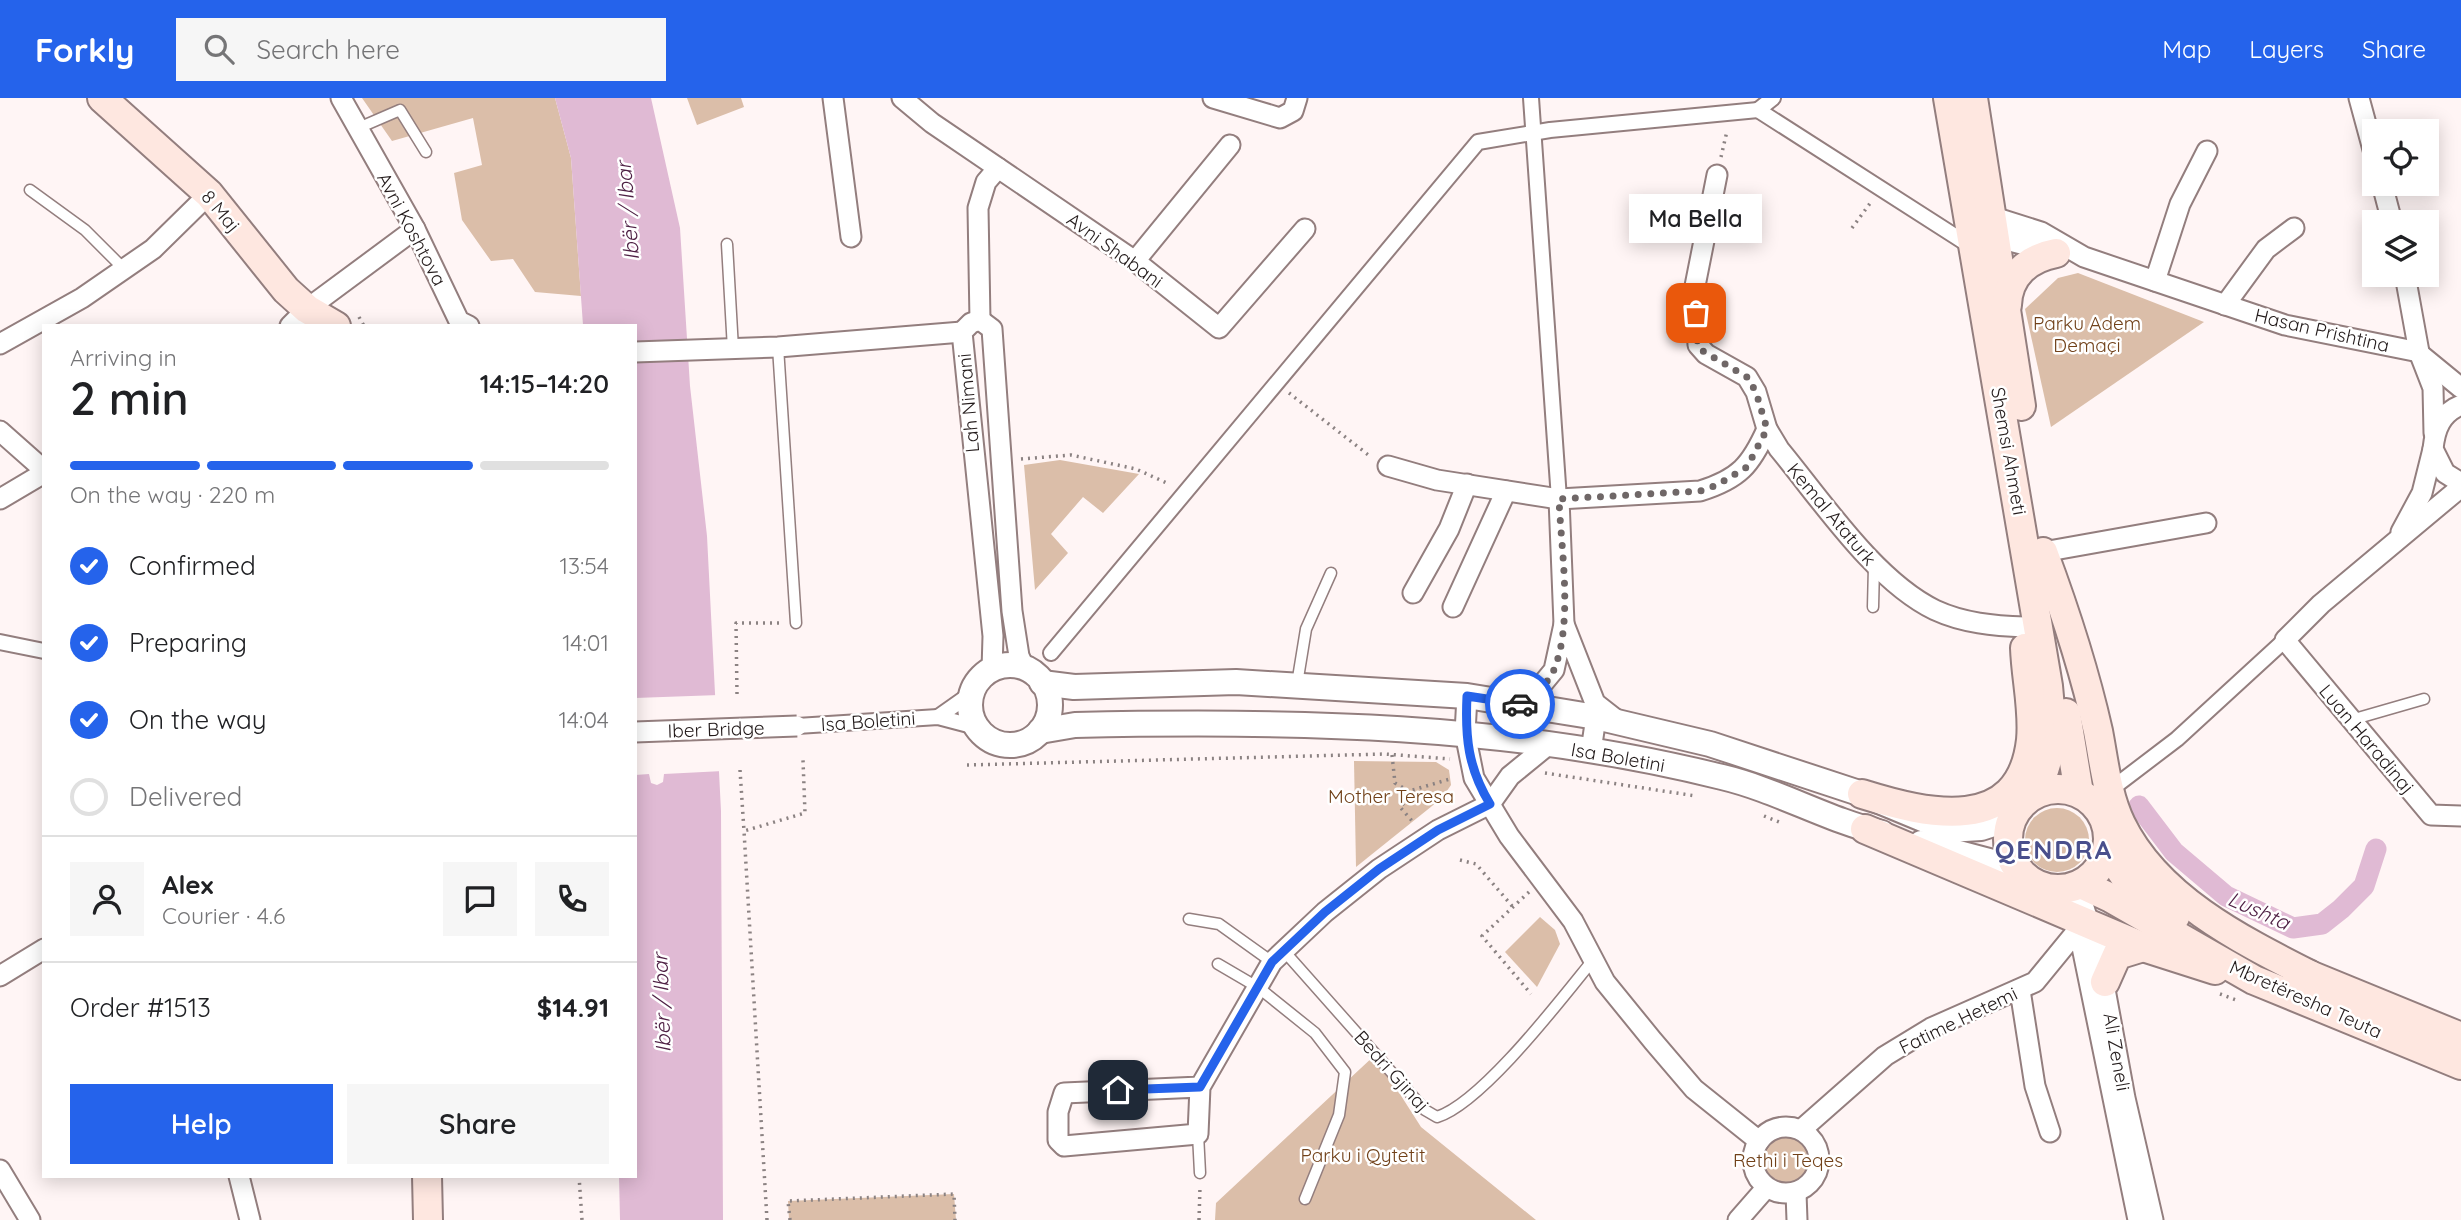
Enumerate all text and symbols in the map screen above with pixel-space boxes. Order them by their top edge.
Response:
search box [176,18,666,81]
text: Forkly [35,29,134,70]
icon: search [200,30,238,68]
text: Search here [256,33,400,66]
text: Map [2162,34,2211,64]
text: Layers [2249,34,2324,64]
text: Share [2362,34,2426,64]
map controls [2362,119,2439,287]
button: locate [2362,119,2439,196]
water label: Ibër / Ibar [609,158,644,262]
street label: Avni Koshtova [372,168,452,290]
street label: 8 Maj [196,185,246,237]
callout: Ma Bella [1630,194,1762,243]
text: Ma Bella [1648,204,1743,233]
street label: Avni Shabani [1062,207,1168,293]
button: layers [2362,210,2439,287]
pin [1666,283,1726,343]
icon: bag [1677,294,1715,332]
street label: Hasan Prishtina [2252,303,2392,357]
park label: Parku Adem Demaçi [2033,311,2141,357]
text: Arriving in [70,343,177,372]
street label: Lah Nimani [952,352,984,454]
text: 14:15–14:20 [480,367,609,400]
text: 2 min [70,369,189,427]
street label: Shemsi Ahmeti [1986,385,2032,517]
street label: Kemal Ataturk [1782,458,1882,570]
text: On the way · 220 m [70,480,275,509]
icon: check [70,547,108,585]
text: Confirmed [129,549,256,582]
text: 13:54 [559,551,609,580]
icon: check [70,624,108,662]
text: Preparing [129,626,247,659]
text: 14:01 [562,628,609,657]
courier [1485,669,1555,739]
street label: Luan Haradinaj [2314,679,2420,799]
icon: car [1501,685,1539,723]
icon: check [70,701,108,739]
text: On the way [129,703,267,736]
text: 14:04 [559,705,609,734]
street label: Isa Boletini [820,706,916,736]
street label: Iber Bridge [667,715,765,743]
street label: Isa Boletini [1569,737,1667,777]
text: Delivered [129,780,242,813]
park label: Mother Teresa [1328,784,1454,808]
district label: QENDRA [1995,833,2113,866]
button: person [70,862,144,936]
button: chat [443,862,517,936]
button: phone [535,862,609,936]
text: Alex [162,868,213,901]
water label: Lushta [2224,885,2295,936]
text: Courier · 4.6 [162,901,285,930]
water label: Ibër / Ibar [646,950,676,1053]
street label: Mbretëresha Teuta [2226,955,2386,1043]
street label: Fatime Hetemi [1895,981,2021,1059]
text: Order #1513 [70,991,211,1024]
text: $14.91 [537,991,609,1024]
street label: Ali Zeneli [2098,1011,2136,1093]
street label: Bedri Gjinaj [1349,1025,1435,1117]
pin [1088,1060,1148,1120]
icon: home [1099,1071,1137,1109]
button: Help [70,1084,333,1164]
button: Share [347,1084,609,1164]
park label: Parku i Qytetit [1301,1143,1425,1167]
park label: Rethi i Teqes [1733,1148,1843,1172]

